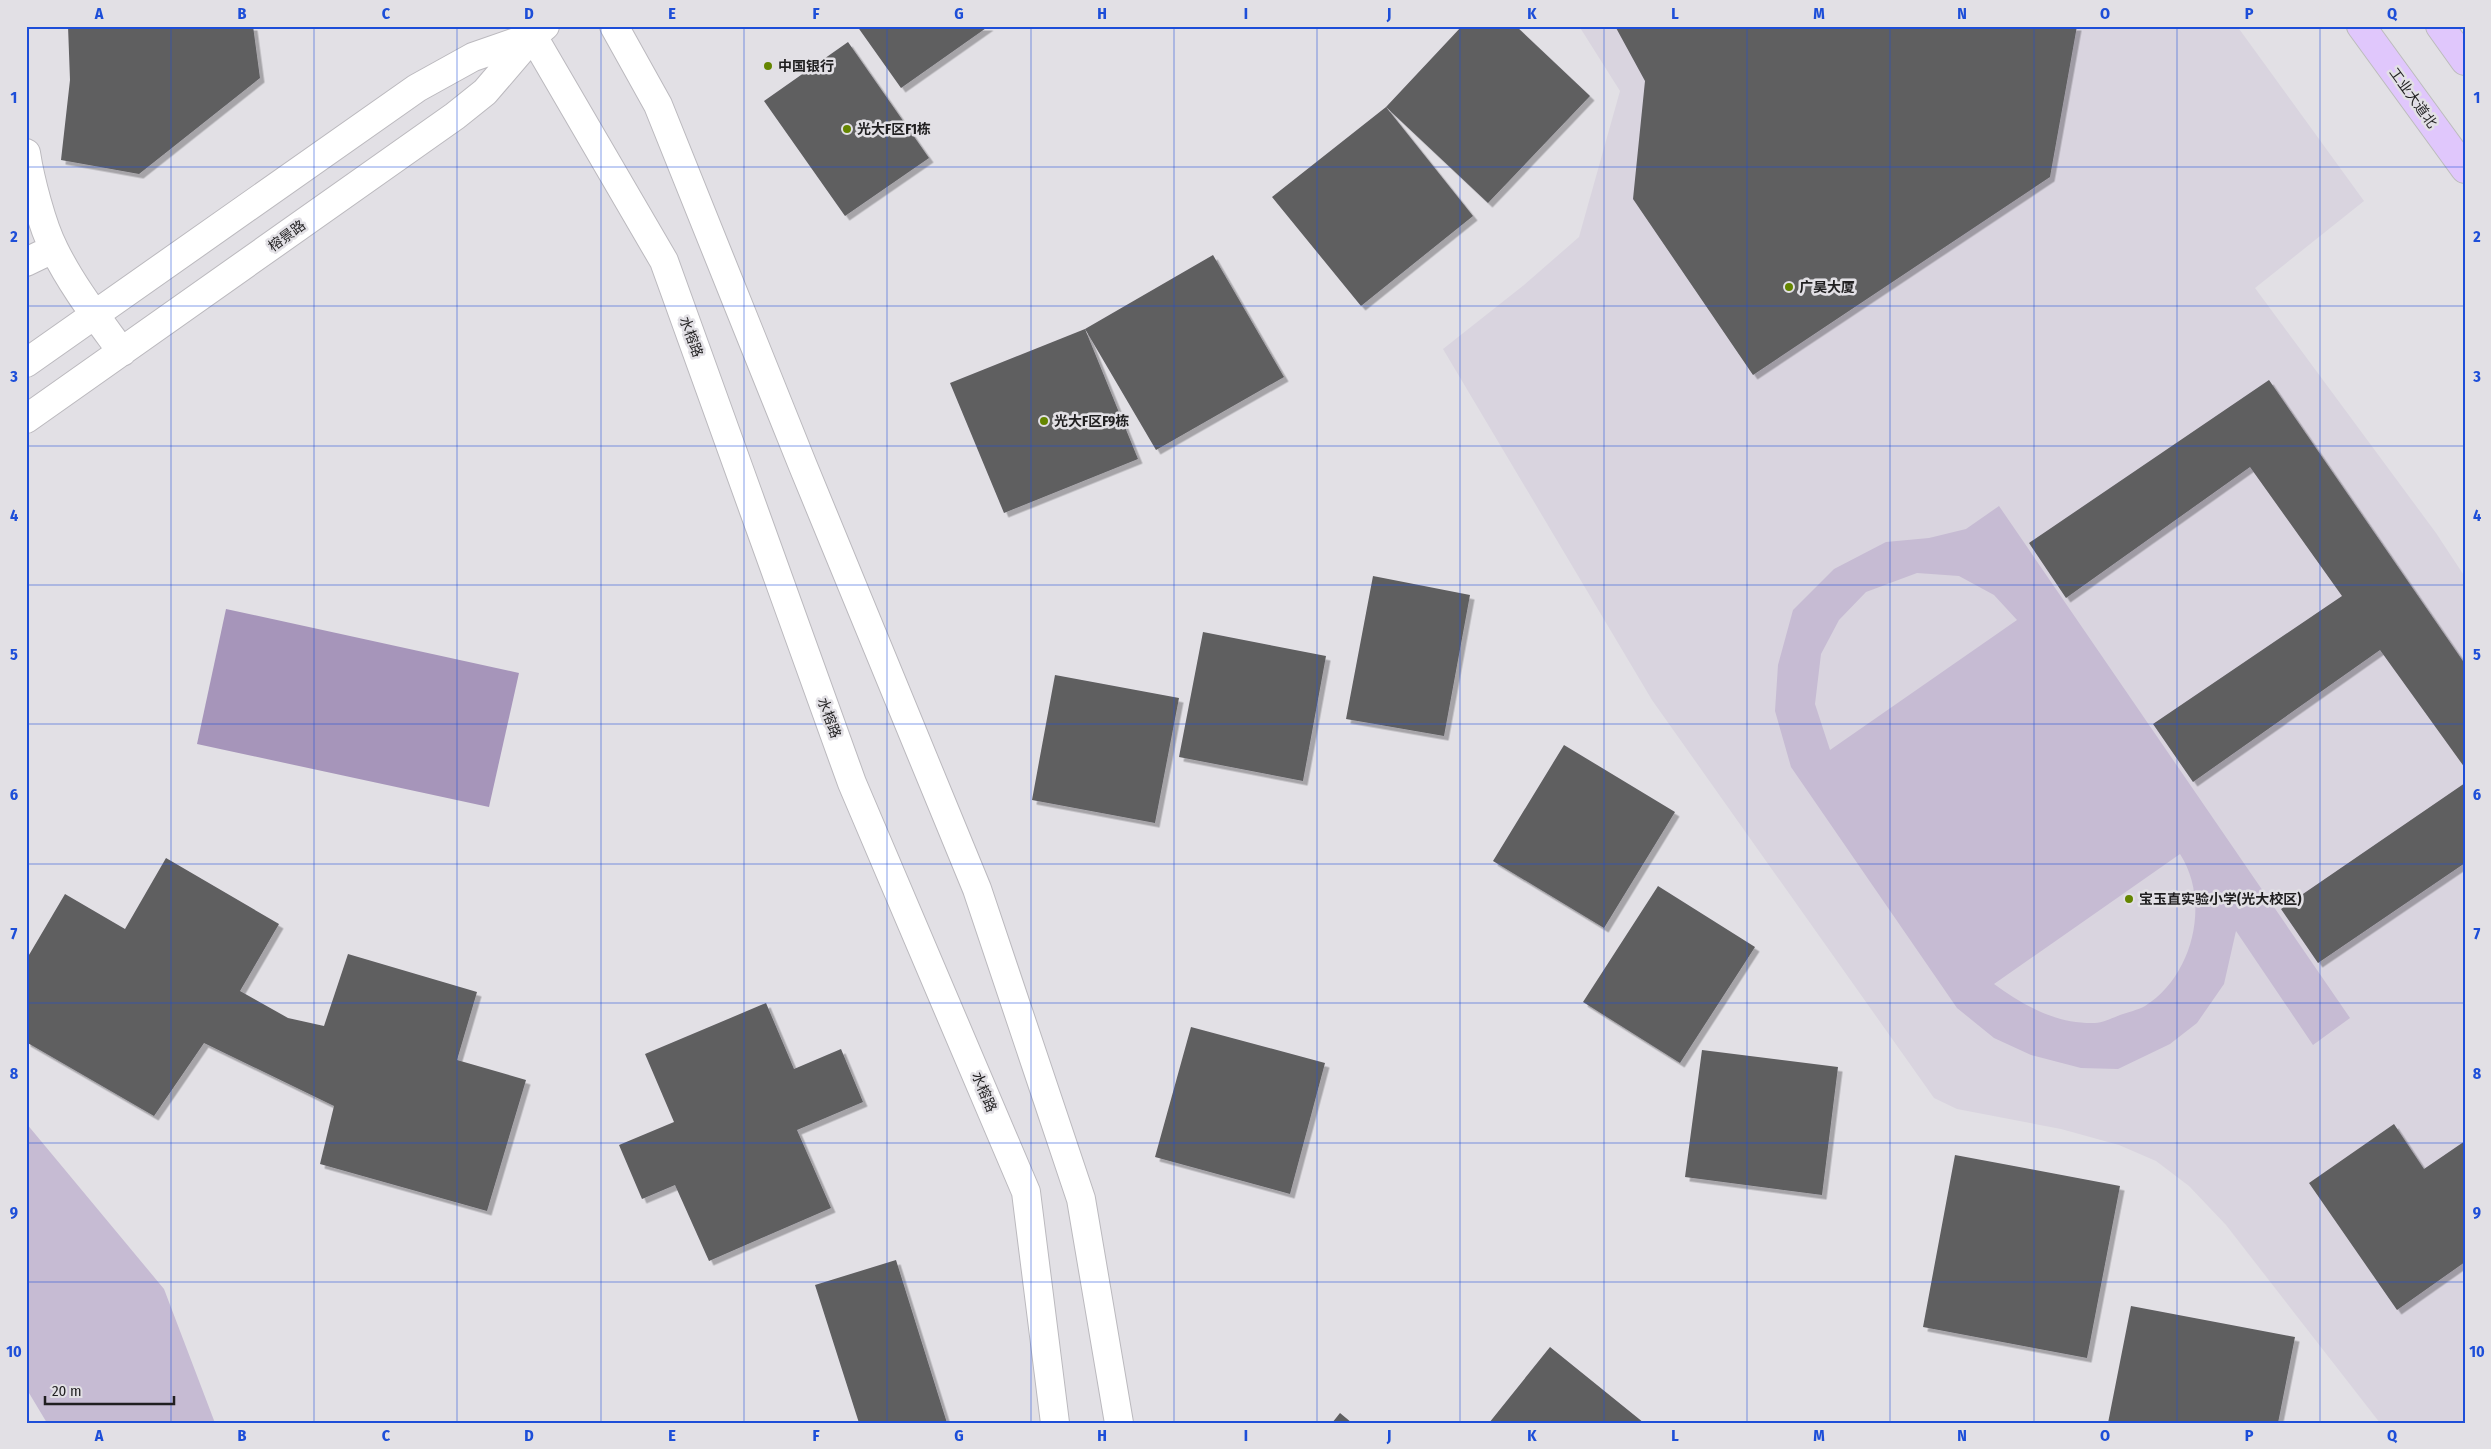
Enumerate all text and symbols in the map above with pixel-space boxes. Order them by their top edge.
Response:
text: A [94,4,104,23]
text: B [238,4,247,23]
text: C [382,4,391,23]
text: D [524,4,534,23]
text: E [668,4,676,23]
text: F [812,4,820,23]
text: G [954,4,964,23]
text: H [1097,4,1107,23]
text: I [1244,4,1248,23]
text: J [1386,4,1391,23]
text: K [1527,4,1537,23]
text: L [1671,4,1679,23]
text: M [1813,4,1825,23]
text: N [1957,4,1967,23]
text: O [2100,4,2110,23]
text: P [2245,4,2254,23]
text: Q [2387,4,2398,23]
place label: 中国银行 [778,58,834,75]
marker: 中国银行 [762,60,774,72]
street label: 工业大道北 [2386,65,2440,131]
text: 1 [11,88,17,107]
text: 1 [2474,88,2480,107]
place label: 光大F区F1栋 [857,121,931,138]
marker: 光大F区F1栋 [841,123,853,135]
street label: 榕景路 [265,217,309,255]
text: 2 [9,227,18,246]
text: 2 [2472,227,2481,246]
place label: 广昊大厦 [1799,279,1855,296]
marker: 广昊大厦 [1783,281,1795,293]
street label: 水榕路 [676,314,706,360]
text: 3 [9,367,18,386]
text: 3 [2472,367,2481,386]
place label: 光大F区F9栋 [1054,413,1129,430]
marker: 光大F区F9栋 [1038,415,1050,427]
text: 4 [10,506,18,525]
text: 4 [2473,506,2481,525]
text: 5 [10,645,18,664]
text: 5 [2473,645,2481,664]
street label: 水榕路 [814,695,844,741]
text: 6 [10,785,18,804]
text: 6 [2473,785,2481,804]
place label: 宝玉直实验小学(光大校区) [2139,891,2301,908]
marker: 宝玉直实验小学(光大校区) [2123,893,2135,905]
text: 7 [11,924,18,943]
text: 7 [2474,924,2481,943]
text: 8 [10,1064,19,1083]
text: 8 [2473,1064,2482,1083]
street label: 水榕路 [968,1069,1000,1115]
text: 9 [10,1203,18,1222]
text: 9 [2473,1203,2481,1222]
text: 10 [6,1342,22,1361]
text: 10 [2469,1342,2485,1361]
scale bar [45,1374,174,1406]
text: 20 m [52,1382,82,1400]
text: A [94,1426,104,1445]
text: B [238,1426,247,1445]
text: C [382,1426,391,1445]
text: D [524,1426,534,1445]
text: E [668,1426,676,1445]
text: F [812,1426,820,1445]
text: G [954,1426,964,1445]
text: H [1097,1426,1107,1445]
text: I [1244,1426,1248,1445]
text: J [1386,1426,1391,1445]
text: K [1527,1426,1537,1445]
text: L [1671,1426,1679,1445]
text: M [1813,1426,1825,1445]
text: N [1957,1426,1967,1445]
text: O [2100,1426,2110,1445]
text: P [2245,1426,2254,1445]
text: Q [2387,1426,2398,1445]

